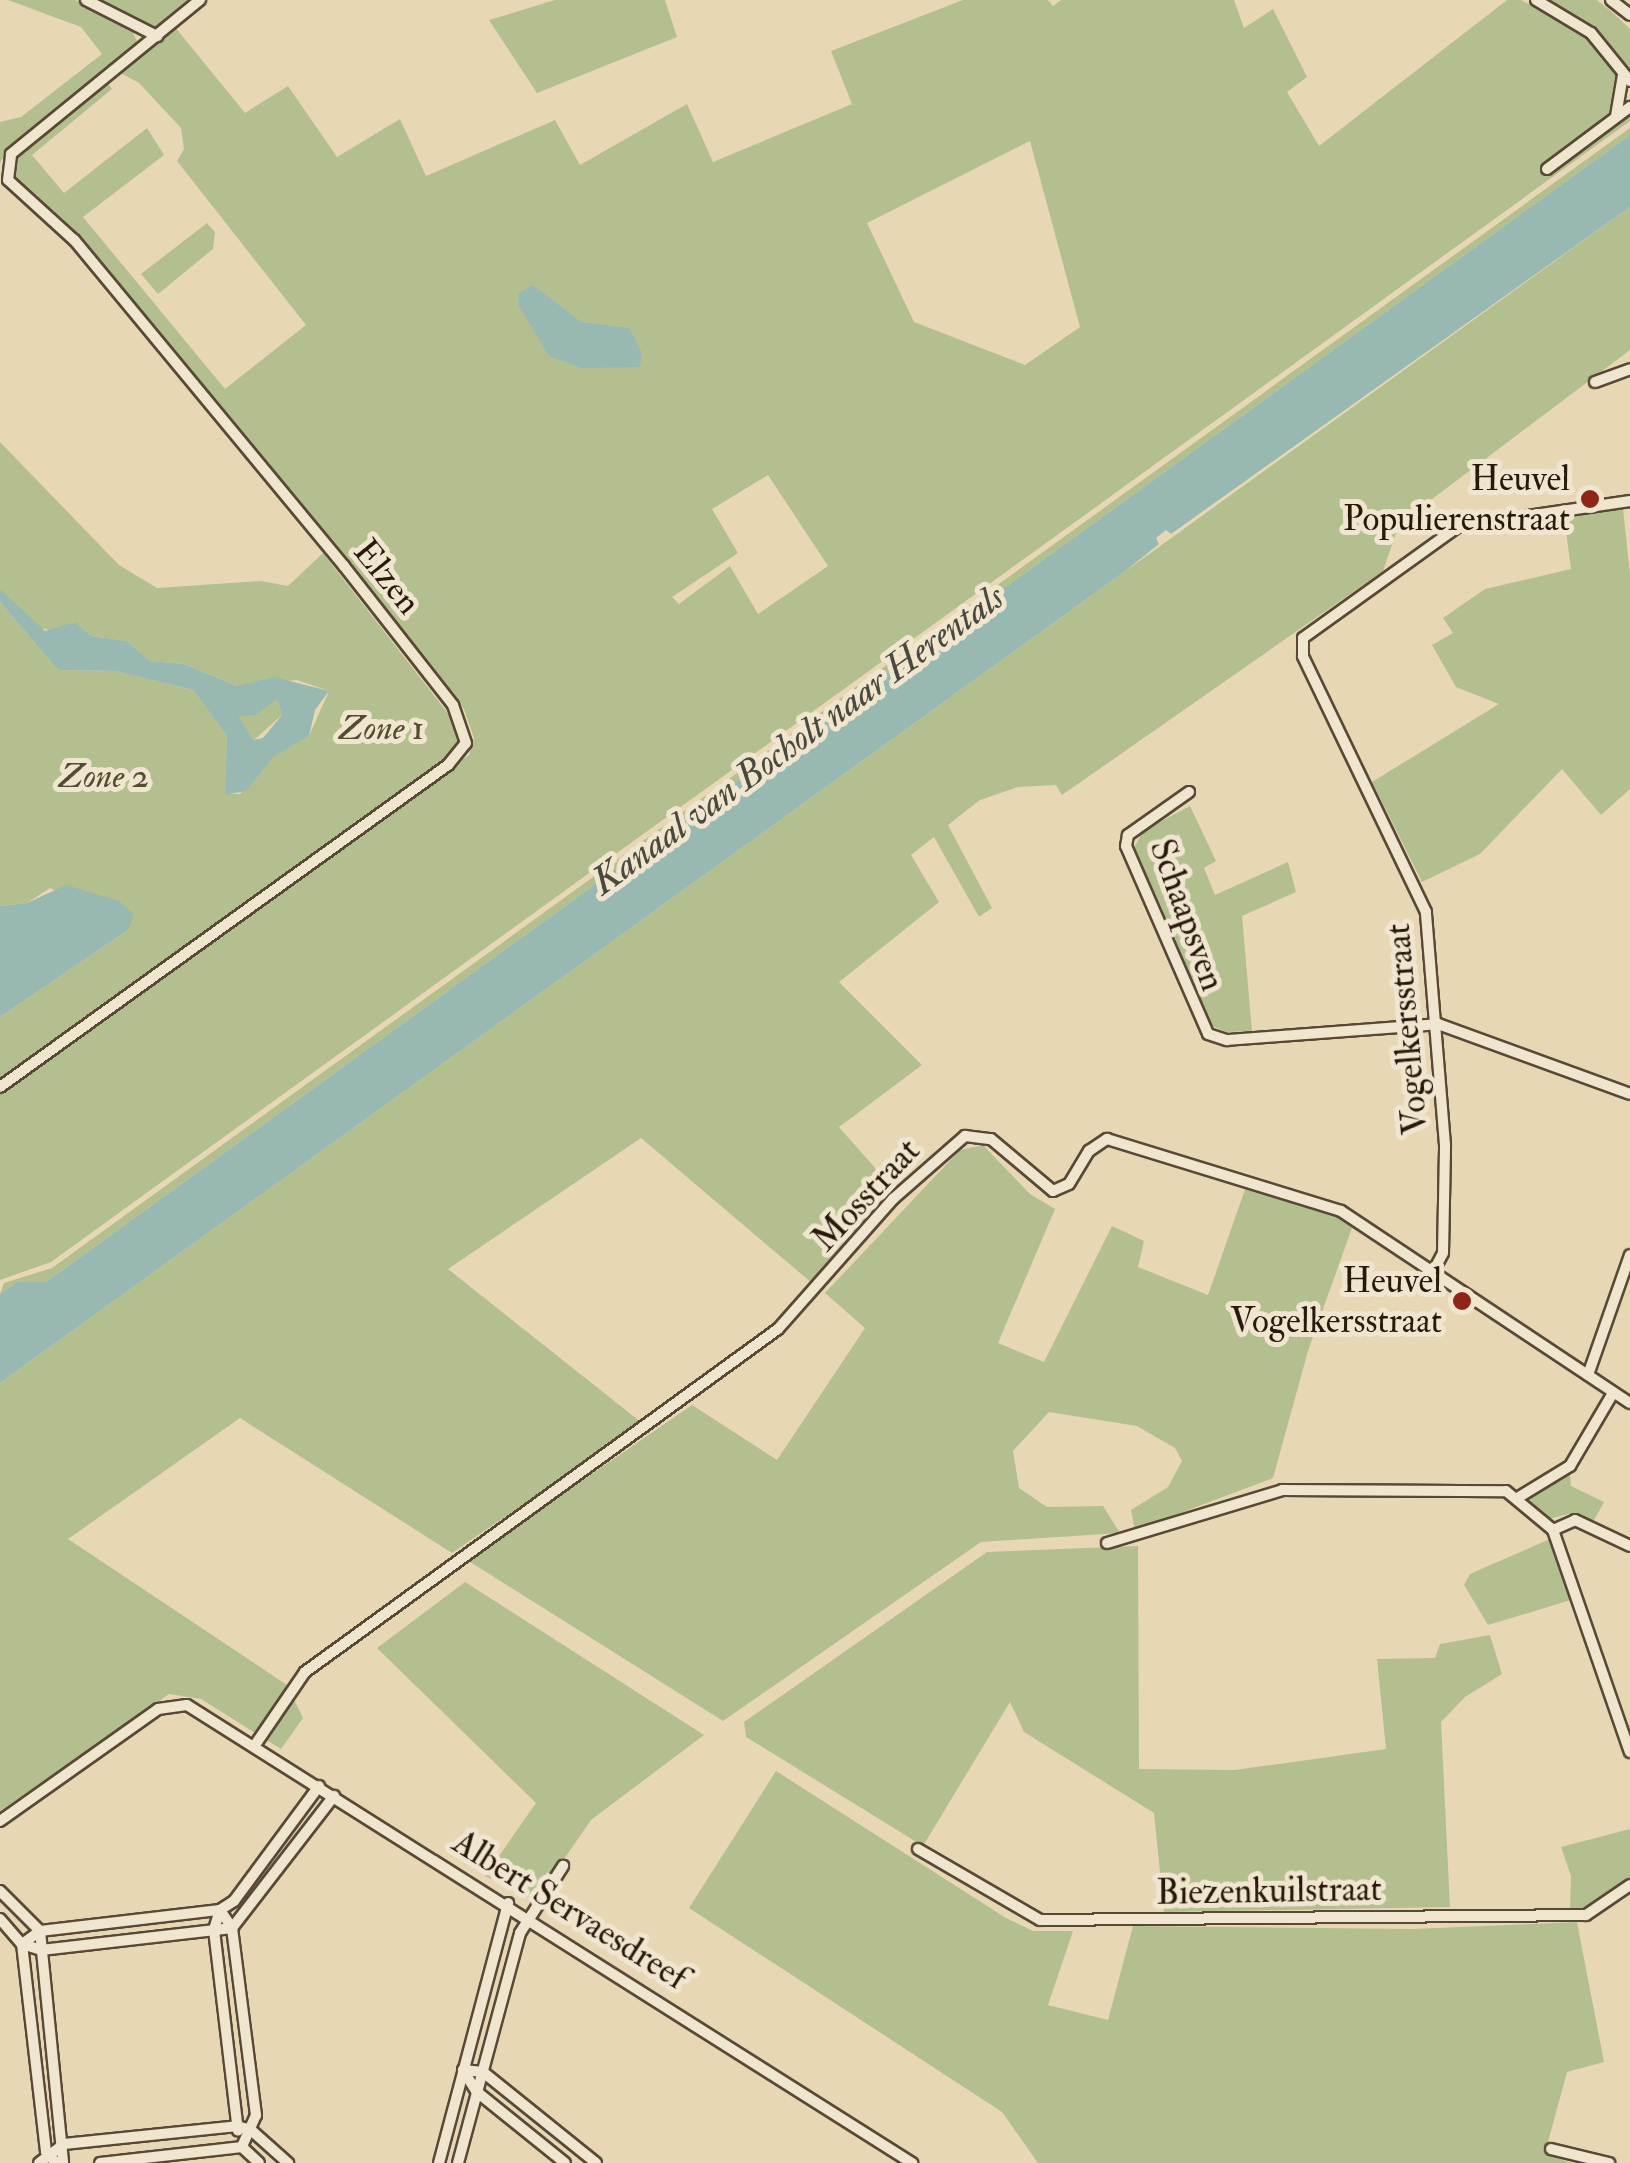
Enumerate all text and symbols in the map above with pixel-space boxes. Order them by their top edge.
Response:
place label: Heuvel Populierenstraat [1343,458,1570,540]
marker: Heuvel Populierenstraat [1579,488,1601,510]
street label: Elzen [344,531,430,623]
water label: Kanaal van Bocholt naar Herentals [583,575,1013,905]
park label: Zone 1 [339,707,425,749]
park label: Zone 2 [59,755,149,797]
street label: Schaapsven [1140,834,1234,996]
street label: Vogelkersstraat [1377,922,1437,1136]
street label: Mosstraat [803,1130,929,1260]
place label: Heuvel Vogelkersstraat [1230,1260,1442,1342]
marker: Heuvel Vogelkersstraat [1451,1290,1473,1312]
street label: Albert Servaesdreef [445,1821,695,1999]
street label: Biezenkuilstraat [1156,1868,1382,1914]

